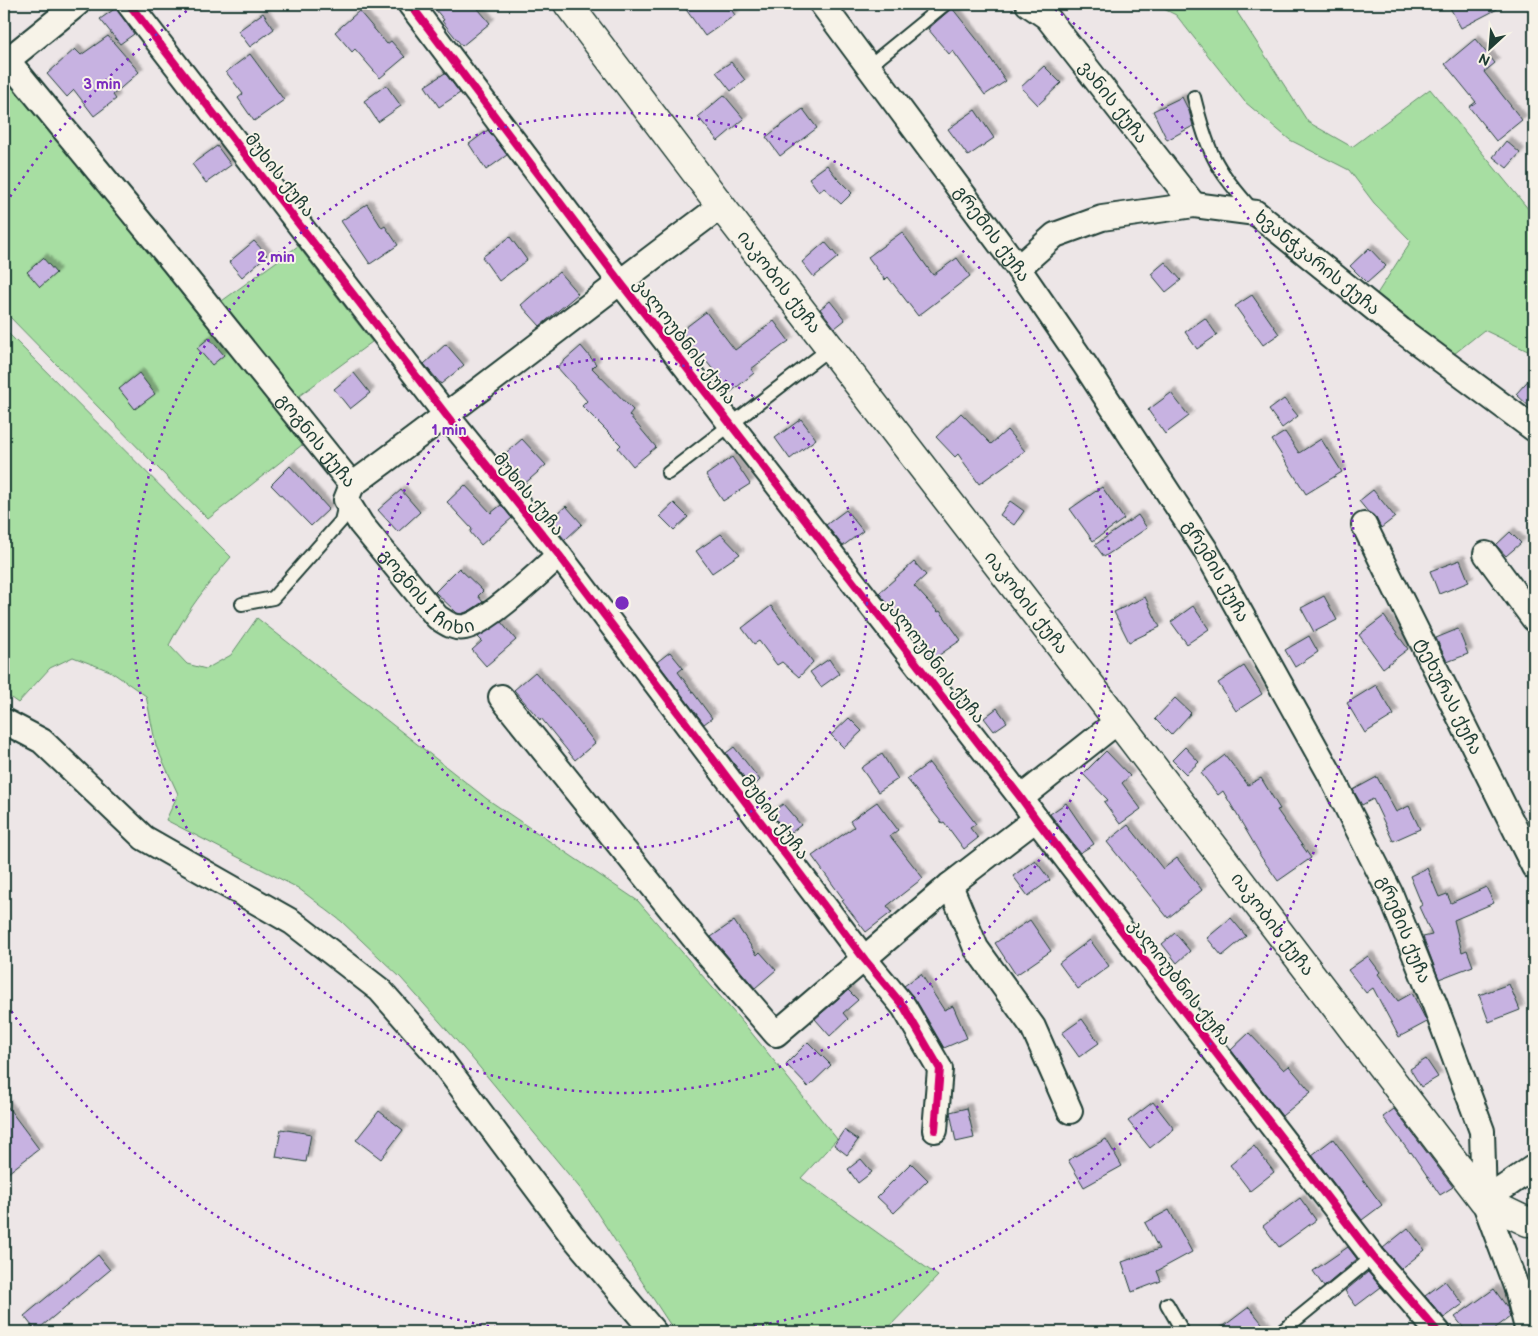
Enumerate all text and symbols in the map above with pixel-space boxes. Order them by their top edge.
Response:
north arrow [1466,22,1516,72]
text: N [1476,49,1493,69]
street label: ვანის ქუჩა [1074,57,1152,148]
text: 3 min [83,75,121,94]
street label: მუხის ქუჩა [240,129,319,221]
street label: გრემის ქუჩა [950,182,1034,286]
street label: ხვანჭკარის ქუჩა [1250,206,1384,320]
street label: იაკობის ქუჩა [733,226,825,338]
text: 2 min [257,248,295,267]
street label: კალოუბნის ქუჩა [629,274,741,409]
street label: გოგნის ქუჩა [272,390,360,492]
text: 1 min [431,421,467,440]
street label: მუხის ქუჩა [489,449,568,540]
street label: გრემის ქუჩა [1178,516,1253,626]
street label: გოგნის I ჩიხი [375,545,477,639]
street label: იაკობის ქუჩა [980,547,1072,658]
street label: კალოუბნის ქუჩა [878,593,990,728]
centre of rings [613,594,631,612]
street label: ტეხურას ქუჩა [1411,634,1486,758]
street label: მუხის ქუჩა [736,771,813,864]
street label: იაკობის ქუჩა [1226,869,1318,980]
street label: გრემის ქუჩა [1372,872,1435,986]
street label: კალოუბნის ქუჩა [1124,915,1236,1050]

